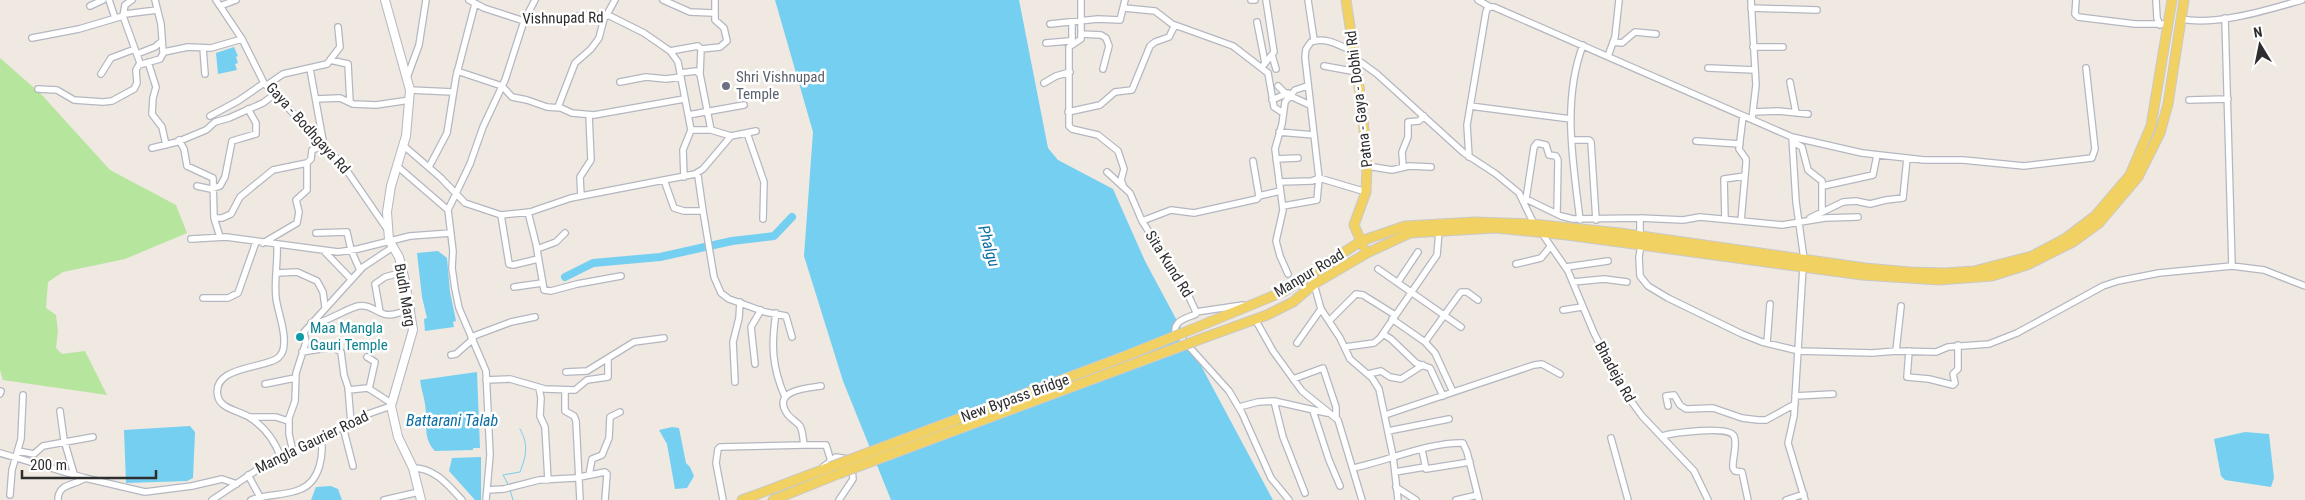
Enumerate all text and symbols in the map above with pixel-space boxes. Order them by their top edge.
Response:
street label: Vishnupad Rd [522,8,604,28]
north arrow [2235,20,2285,70]
text: N [2252,24,2263,41]
street label: Patna - Gaya - Dobhi Rd [1342,30,1376,168]
place label: Shri Vishnupad Temple [736,68,825,103]
street label: Gaya - Bodhgaya Rd [262,79,354,177]
marker: Shri Vishnupad Temple [720,80,732,92]
water label: Phalgu [974,223,1004,269]
street label: Sita Kund Rd [1141,227,1197,301]
street label: Manpur Road [1271,245,1347,301]
street label: Budh Marg [391,262,419,328]
place label: Maa Mangla Gauri Temple [310,319,388,354]
marker: Maa Mangla Gauri Temple [294,331,306,343]
street label: Bhadeja Rd [1591,339,1639,405]
street label: New Bypass Bridge [958,370,1072,426]
street label: Mangla Gaurier Road [252,407,372,477]
water label: Battarani Talab [406,411,498,430]
scale bar [22,448,156,480]
text: 200 m [30,456,67,474]

